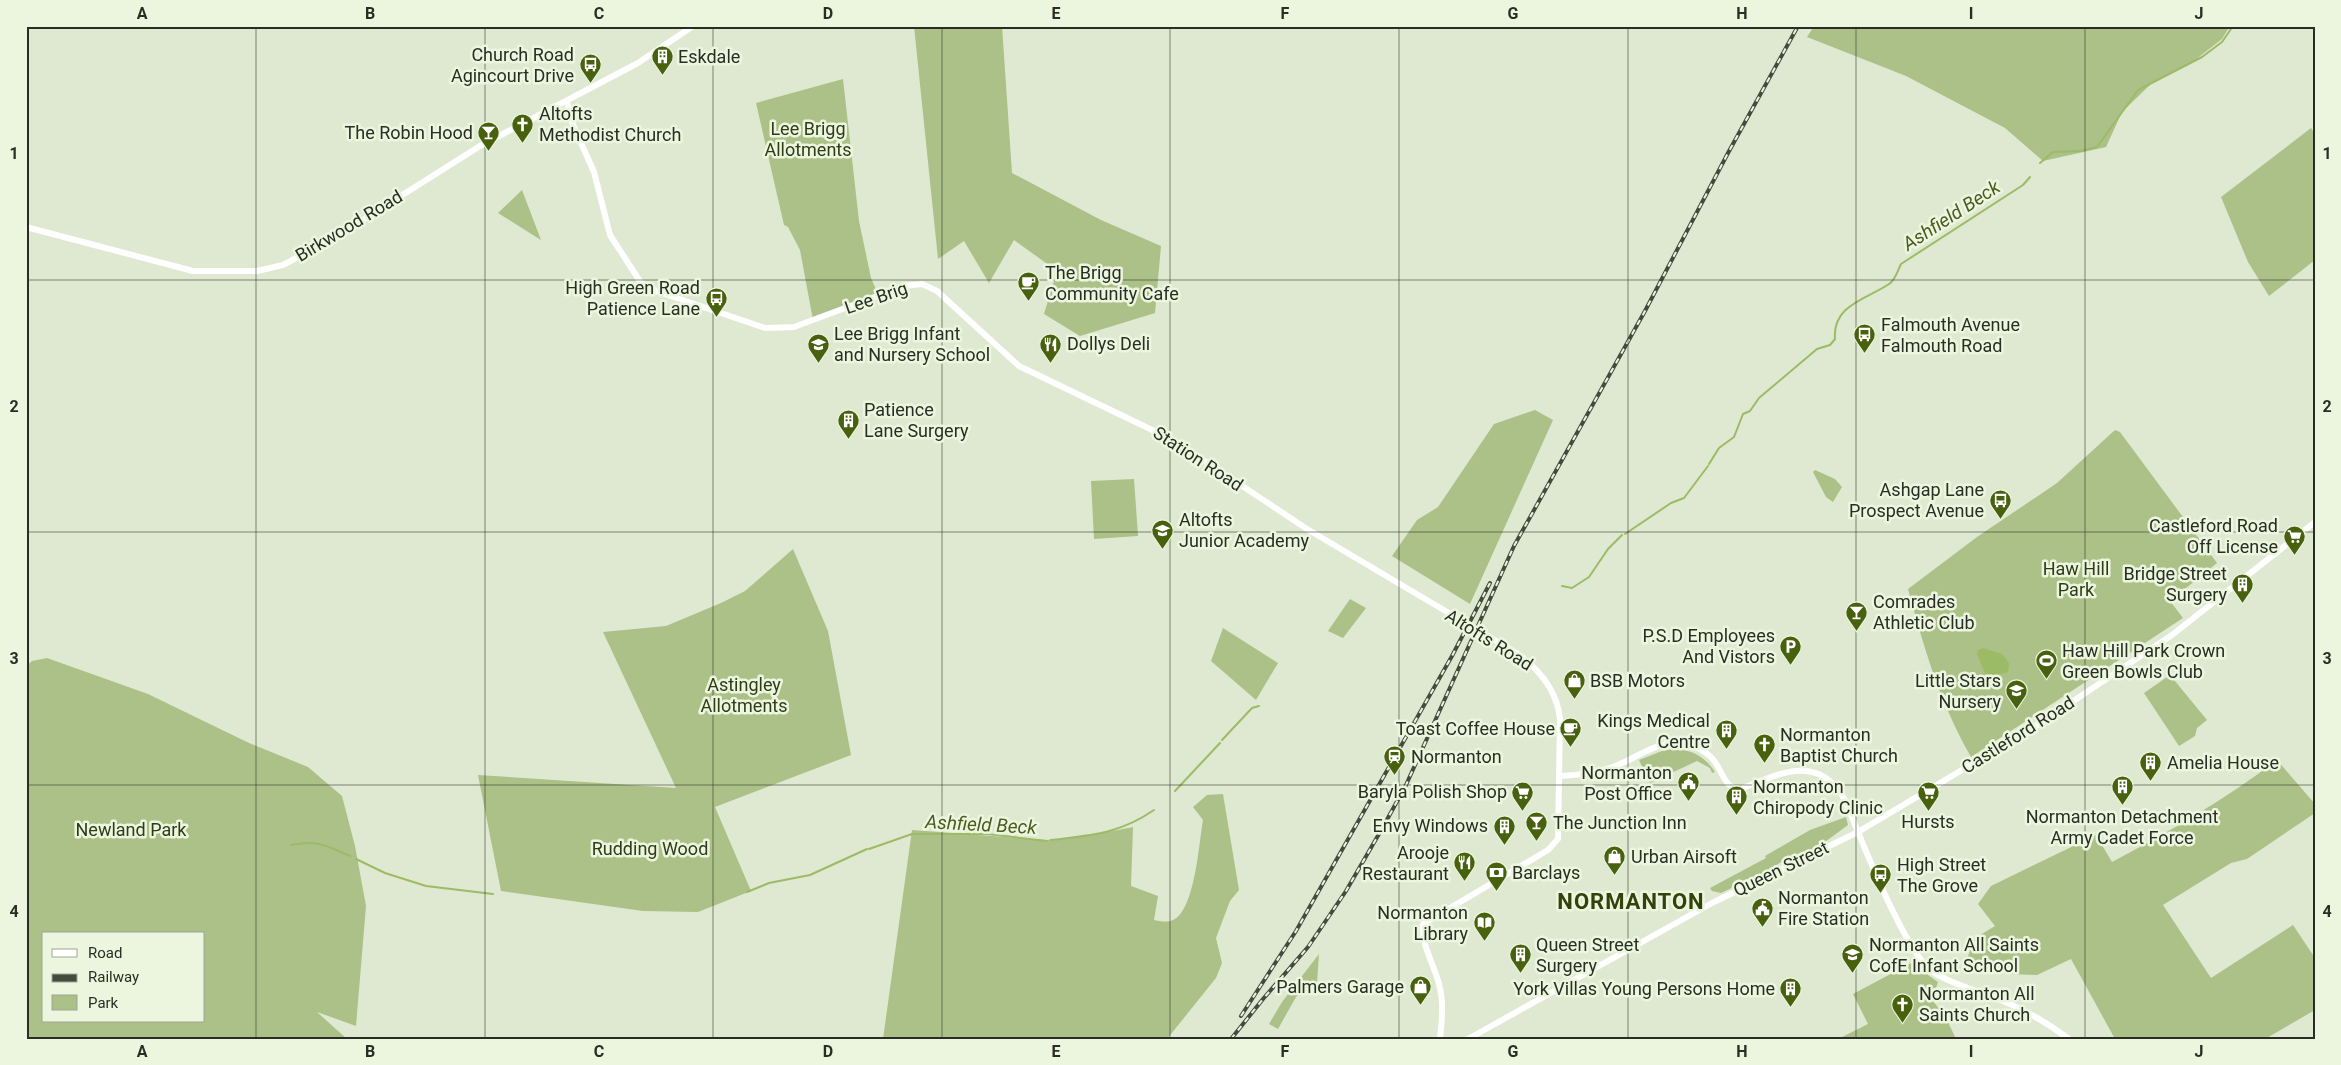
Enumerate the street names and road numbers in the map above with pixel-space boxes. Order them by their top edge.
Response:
street label: Birkwood Road [292,185,406,266]
street label: Lee Brig [842,277,910,318]
street label: Station Road [1150,422,1247,495]
street label: Altofts Road [1442,604,1537,675]
street label: Castleford Road [1957,691,2078,778]
street label: Queen Street [1730,836,1832,901]

